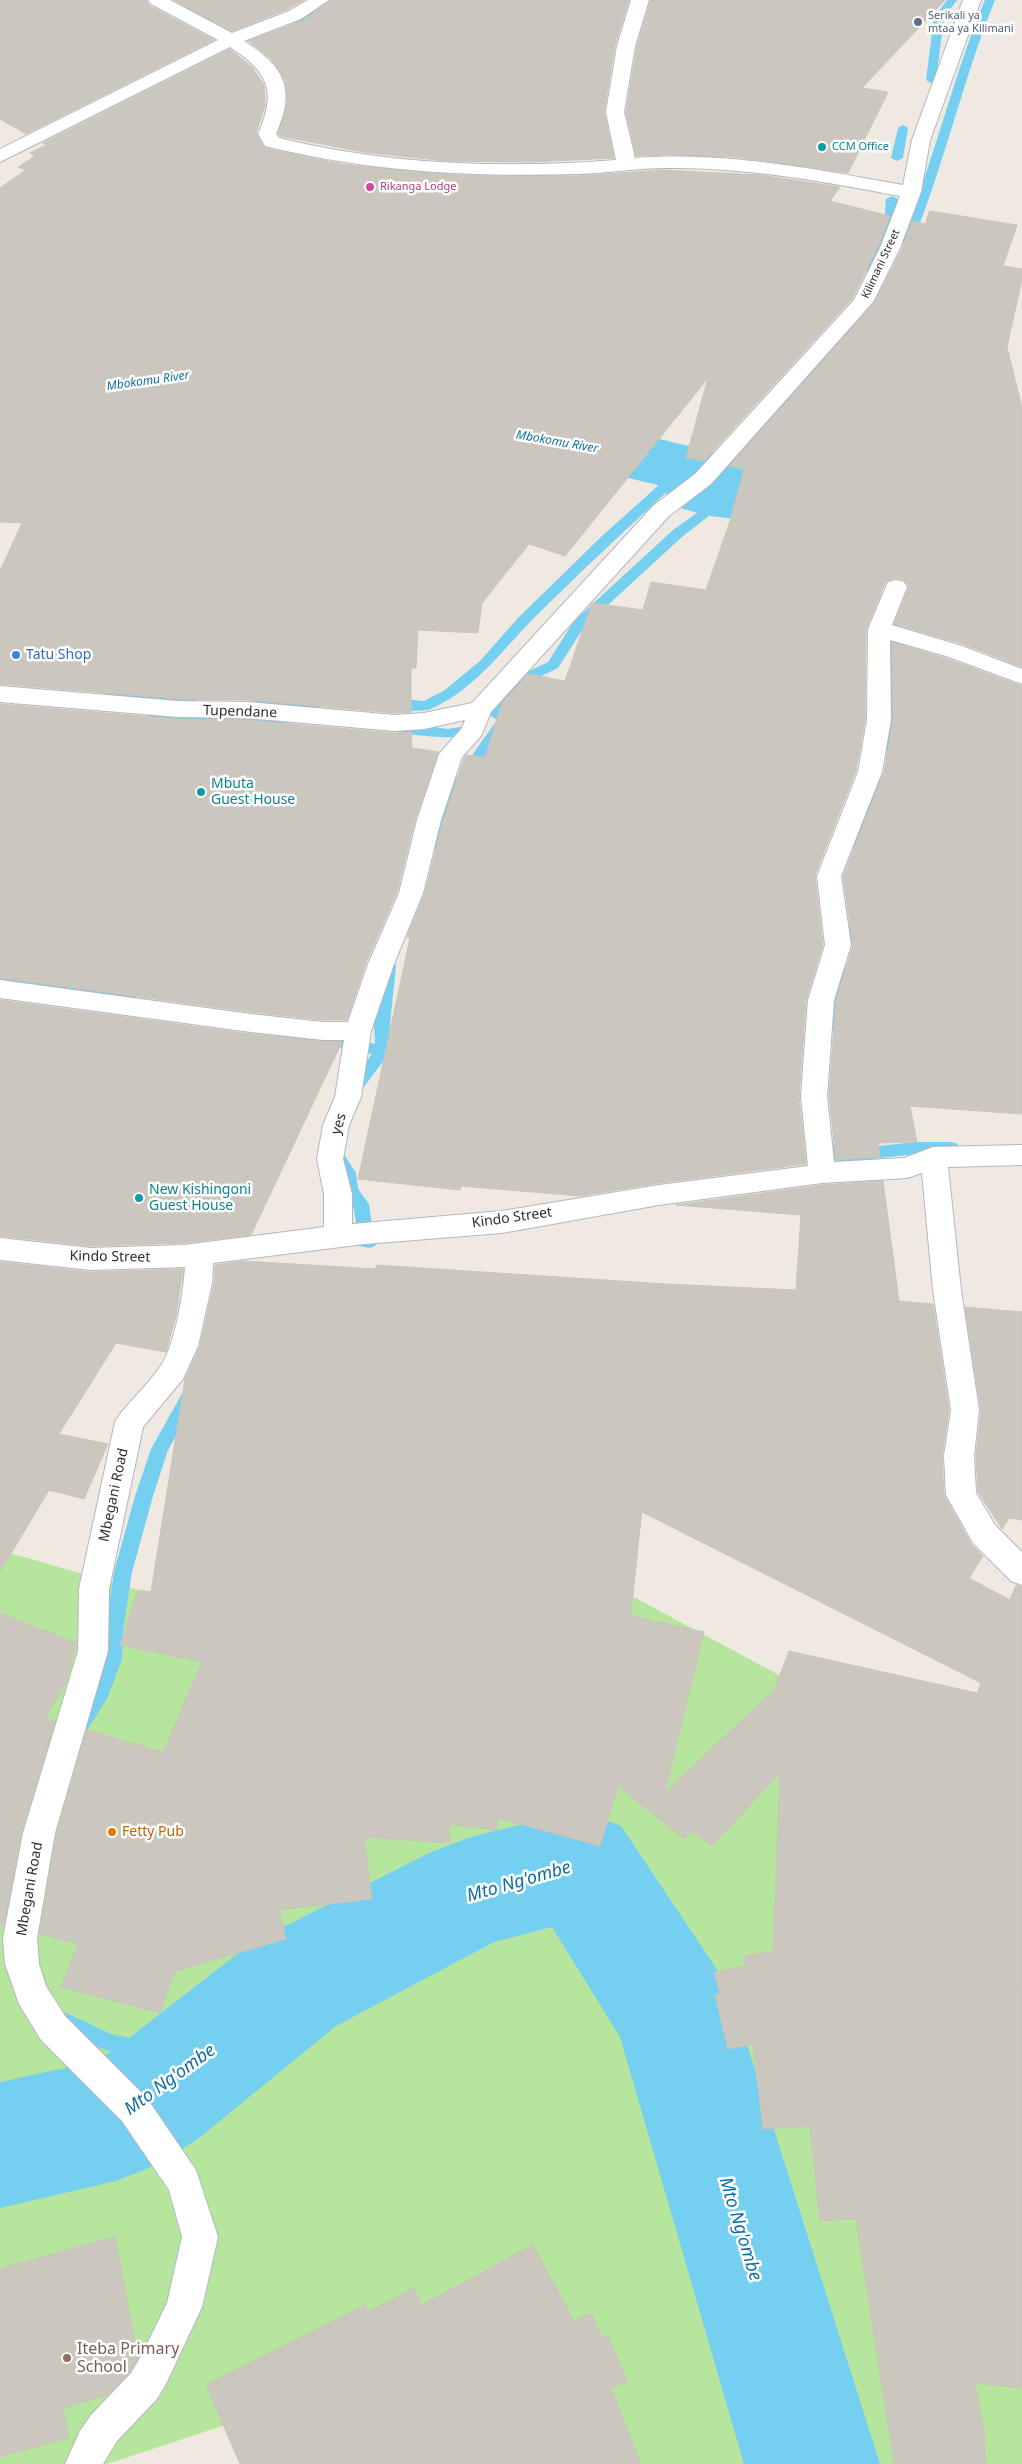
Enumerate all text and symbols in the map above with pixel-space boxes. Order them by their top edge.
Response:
place label: Serikali ya mtaa ya Kilimani [928,9,1014,35]
marker: Serikali ya mtaa ya Kilimani [912,16,924,28]
place label: CCM Office [832,140,889,154]
marker: CCM Office [816,141,828,153]
place label: Rikanga Lodge [380,180,456,194]
marker: Rikanga Lodge [364,181,376,193]
street label: Kilimani Street [859,227,903,301]
water label: Mbokomu River [106,368,190,394]
water label: Mbokomu River [515,428,599,456]
place label: Tatu Shop [26,647,91,663]
marker: Tatu Shop [10,649,22,661]
street label: Tupendane [203,702,277,722]
place label: Mbuta Guest House [211,776,295,809]
marker: Mbuta Guest House [195,786,207,798]
street label: yes [328,1111,350,1137]
place label: New Kishingoni Guest House [149,1182,251,1214]
marker: New Kishingoni Guest House [133,1192,145,1204]
street label: Kindo Street [471,1204,553,1232]
street label: Kindo Street [69,1248,151,1266]
street label: Mbegani Road [96,1447,132,1543]
place label: Fetty Pub [122,1824,184,1840]
marker: Fetty Pub [106,1826,118,1838]
street label: Mbegani Road [13,1841,47,1937]
water label: Mto Ng'ombe [464,1857,574,1907]
water label: Mto Ng'ombe [120,2040,220,2120]
water label: Mto Ng'ombe [714,2175,766,2283]
place label: Iteba Primary School [77,2339,179,2377]
marker: Iteba Primary School [61,2352,73,2364]

